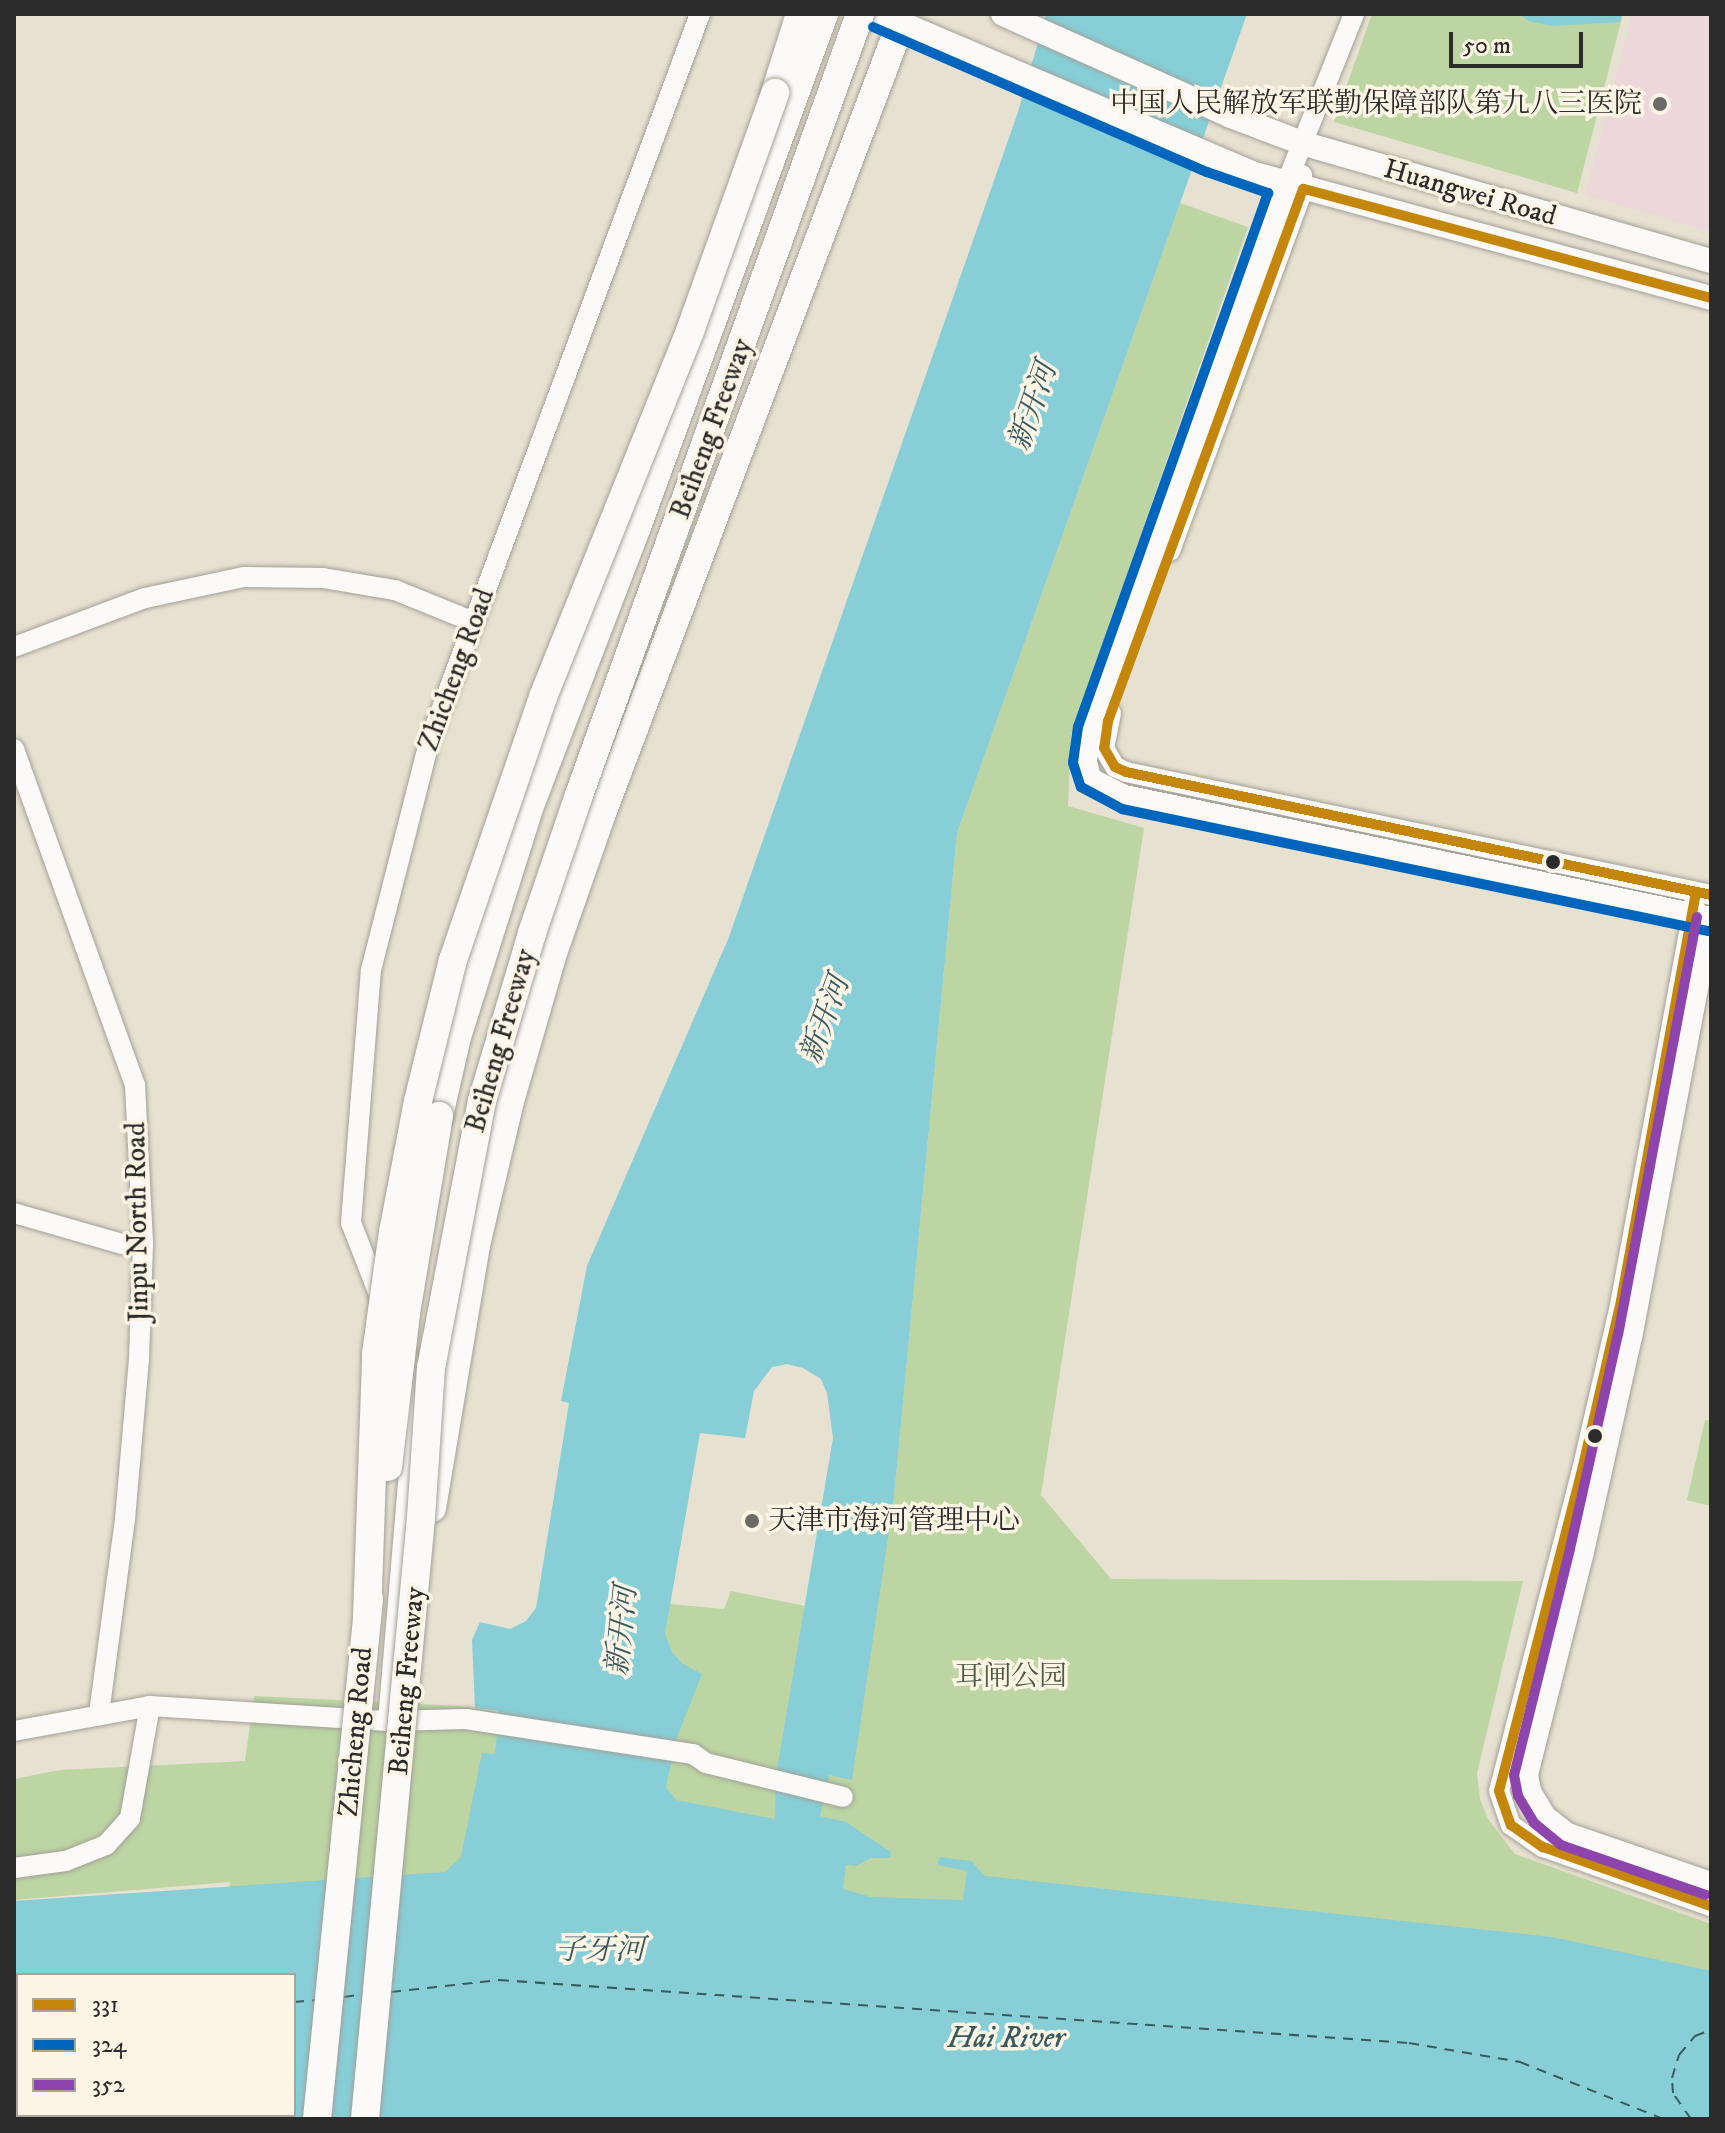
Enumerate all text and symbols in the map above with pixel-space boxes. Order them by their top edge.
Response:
scale bar [1453,16,1587,66]
text: 50 m [1463,31,1511,61]
place label: 中国人民解放军联勤保障部队第九八三医院 [1110,87,1642,121]
marker: 中国人民解放军联勤保障部队第九八三医院 [1649,93,1671,115]
street label: Huangwei Road [1380,152,1560,234]
street label: Beiheng Freeway [664,334,760,524]
water label: 新开河 [1002,359,1066,455]
street label: Zhicheng Road [412,584,502,756]
unlabelled marker [1545,854,1561,870]
street label: Beiheng Freeway [459,945,543,1137]
water label: 新开河 [794,972,858,1068]
street label: Jinpu North Road [119,1122,157,1322]
unlabelled marker [1587,1428,1603,1444]
place label: 天津市海河管理中心 [768,1504,1020,1538]
marker: 天津市海河管理中心 [743,1512,761,1530]
water label: 新开河 [600,1584,646,1678]
street label: Beiheng Freeway [382,1585,432,1777]
street label: Zhicheng Road [332,1646,380,1818]
park label: 耳闸公园 [955,1660,1067,1694]
water label: 子牙河 [555,1933,645,1969]
legend [16,1973,296,2117]
text: 331 [92,1990,119,2020]
water label: Hai River [947,2021,1065,2057]
text: 324 [92,2030,127,2060]
text: 352 [92,2070,125,2100]

